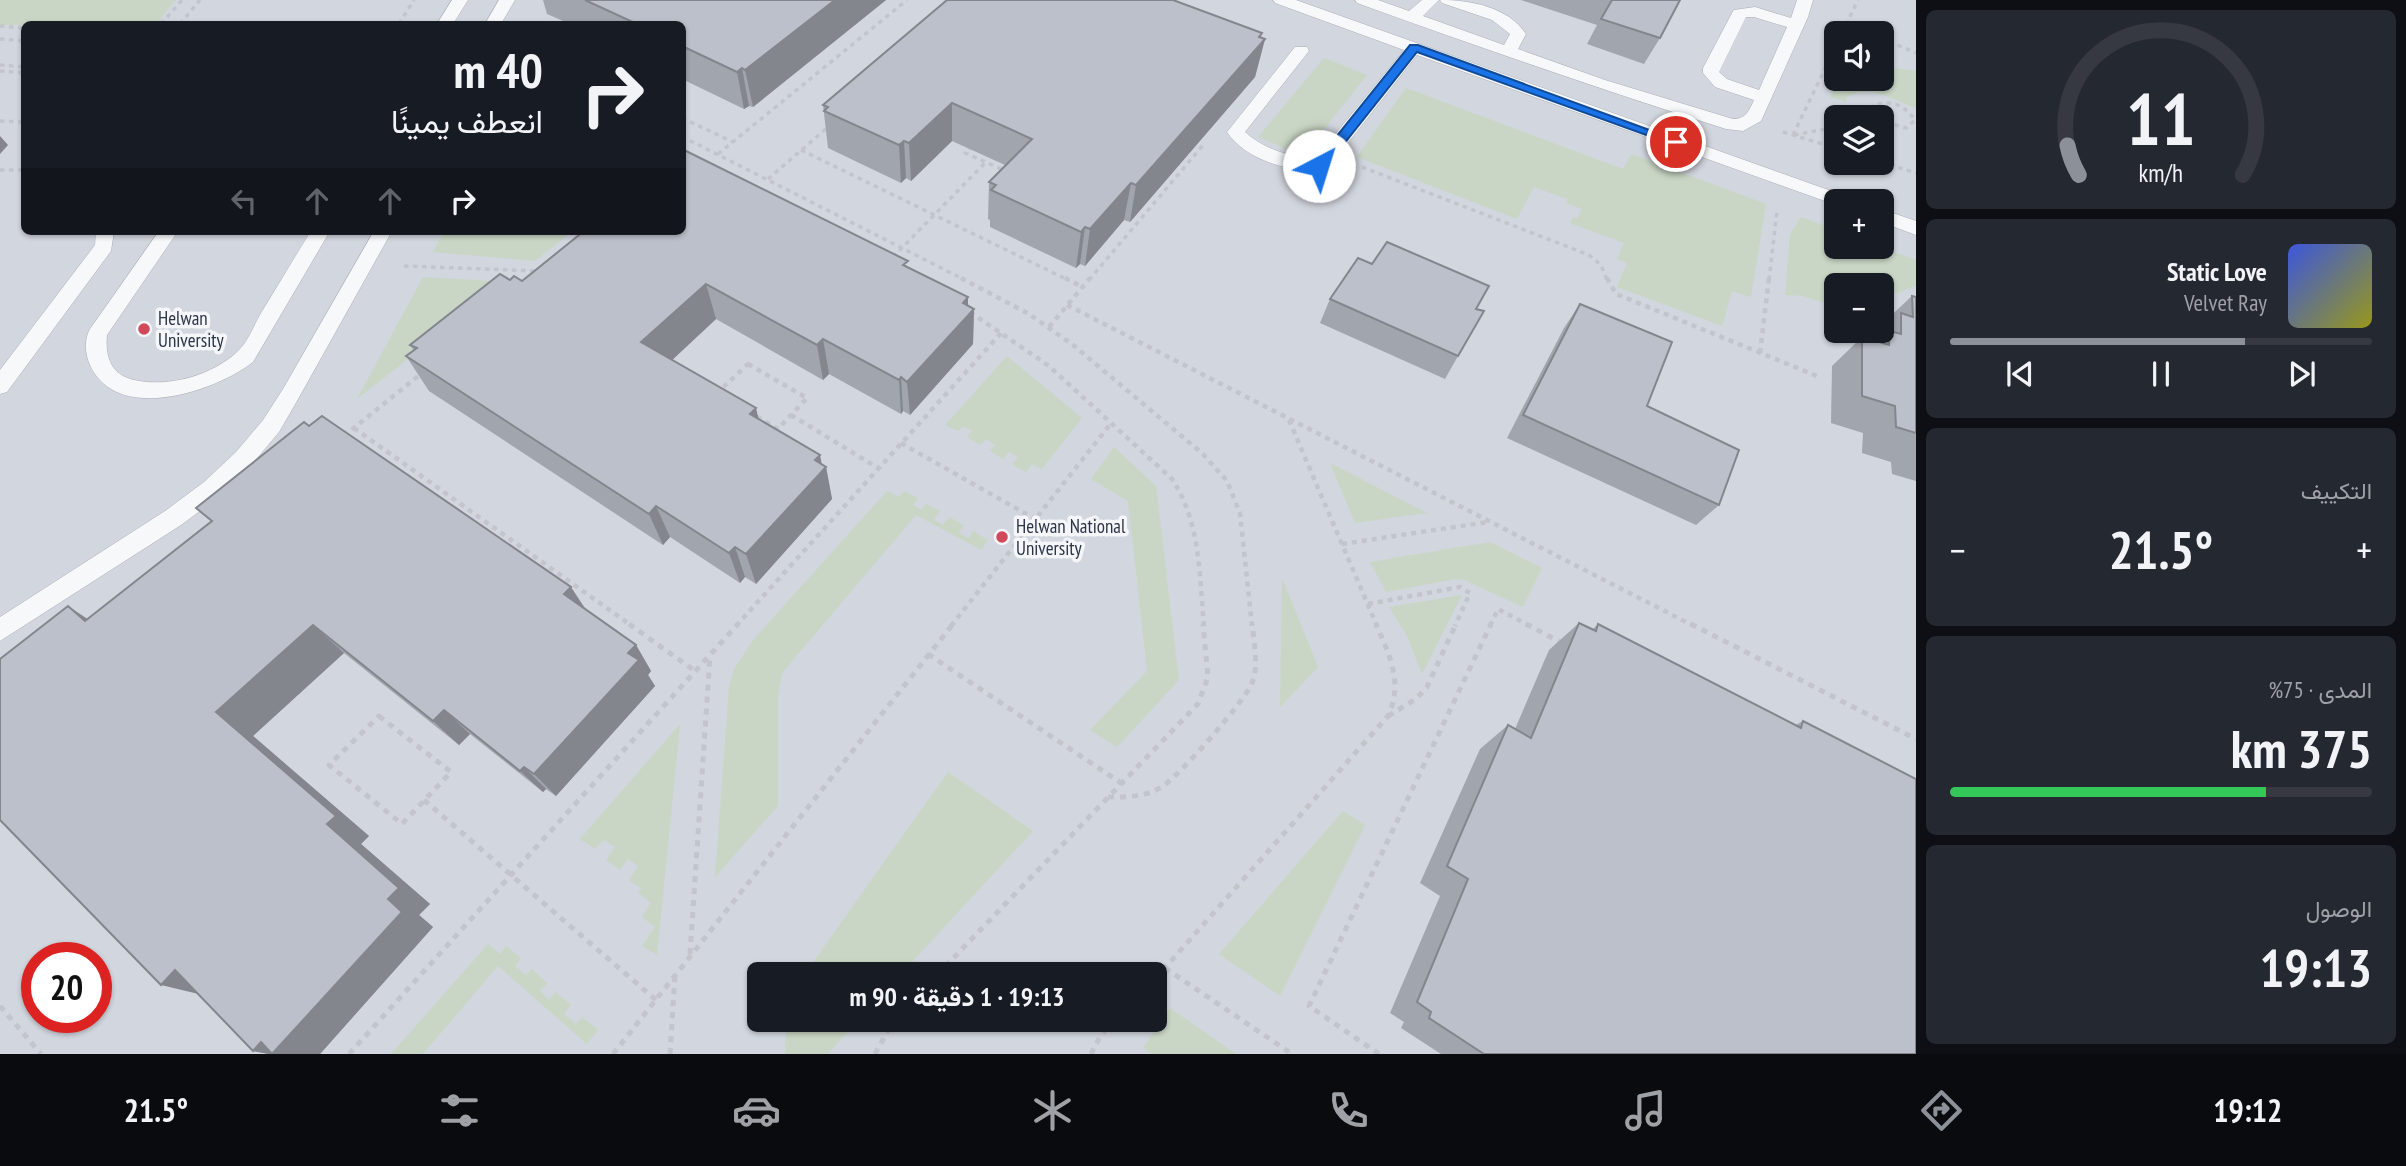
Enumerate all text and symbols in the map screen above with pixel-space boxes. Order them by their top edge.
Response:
map controls [1824,21,1894,343]
button: sound [1824,21,1894,91]
text: 40 m [454,38,543,102]
icon: right [567,49,658,140]
text: 11 [2126,72,2196,166]
text: انعطف يمينًا [391,100,543,142]
button: layers [1824,105,1894,175]
pin [1646,112,1706,172]
icon: arrive [1657,123,1695,161]
position arrow [1282,129,1356,203]
text: km/h [2139,157,2183,189]
icon: left [225,182,263,220]
icon: ahead [298,182,336,220]
icon: ahead [371,182,409,220]
icon: right [444,182,482,220]
button: + [1824,189,1894,259]
text: Static Love [2167,255,2267,288]
button: − [1824,273,1894,343]
text: Velvet Ray [2184,288,2267,317]
place label: Helwan University [158,306,224,352]
marker: Helwan University [136,321,152,337]
icon: previous [2001,355,2039,393]
icon: pause [2142,355,2180,393]
icon: next [2283,355,2321,393]
text: التكييف [2301,476,2372,505]
place label: Helwan National University [1016,514,1126,560]
text: 21.5° [2109,516,2213,583]
text: − [1950,525,1966,574]
text: + [2356,525,2372,574]
marker: Helwan National University [994,529,1010,545]
text: المدى · 75% [2268,675,2372,704]
text: 375 km [2231,715,2372,782]
text: الوصول [2306,894,2372,923]
text: 19:13 [2260,934,2372,1001]
speed limit sign: 20 [21,942,112,1033]
text: 19:13 · 1 دقيقة · 90 m [849,980,1065,1013]
icon: filters [435,1086,484,1135]
icon: car [732,1086,781,1135]
icon: climate [1028,1086,1077,1135]
icon: phone [1324,1086,1373,1135]
icon: music [1621,1086,1670,1135]
icon: directions [1917,1086,1966,1135]
text: 21.5° [124,1089,188,1131]
text: 19:12 [2213,1089,2282,1131]

